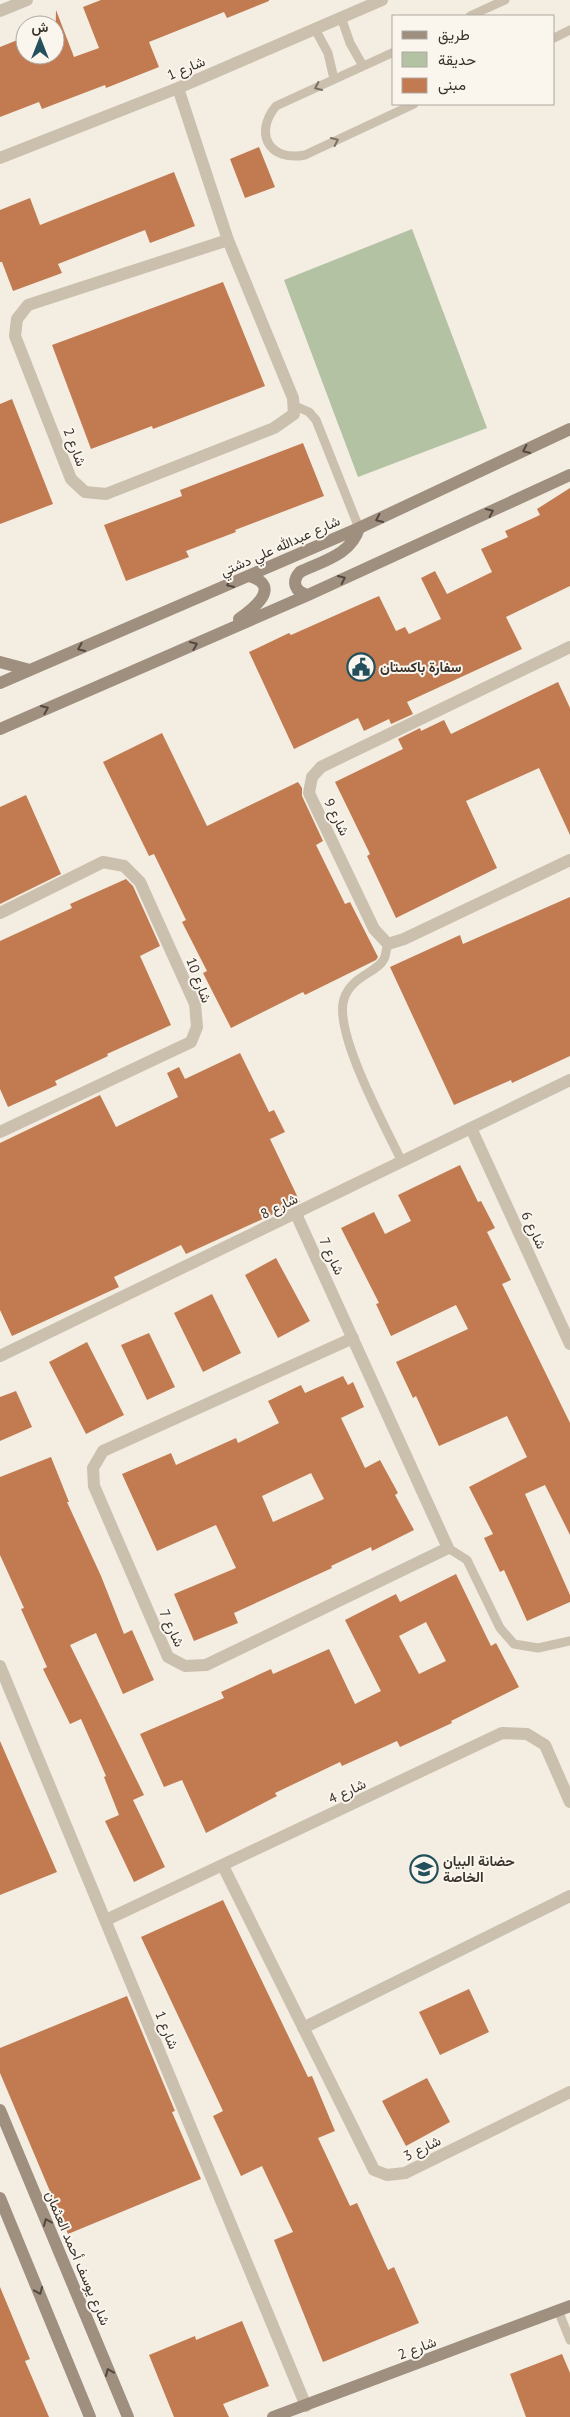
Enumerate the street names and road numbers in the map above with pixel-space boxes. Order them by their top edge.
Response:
street label: شارع 1 [164,52,208,86]
street label: شارع 2 [58,425,90,469]
street label: شارع عبدالله علي دشتي [217,511,344,583]
street label: شارع 9 [318,795,354,840]
street label: شارع 10 [180,955,216,1006]
street label: شارع 8 [257,1189,302,1225]
street label: شارع 6 [516,1208,551,1253]
street label: شارع 7 [314,1234,349,1279]
street label: شارع 7 [154,1606,189,1651]
street label: شارع 4 [325,1774,370,1809]
street label: شارع 1 [149,2008,183,2052]
street label: شارع 3 [400,2131,445,2167]
street label: شارع يوسف أحمد العثمان [40,2188,114,2329]
street label: شارع 2 [395,2333,439,2365]

